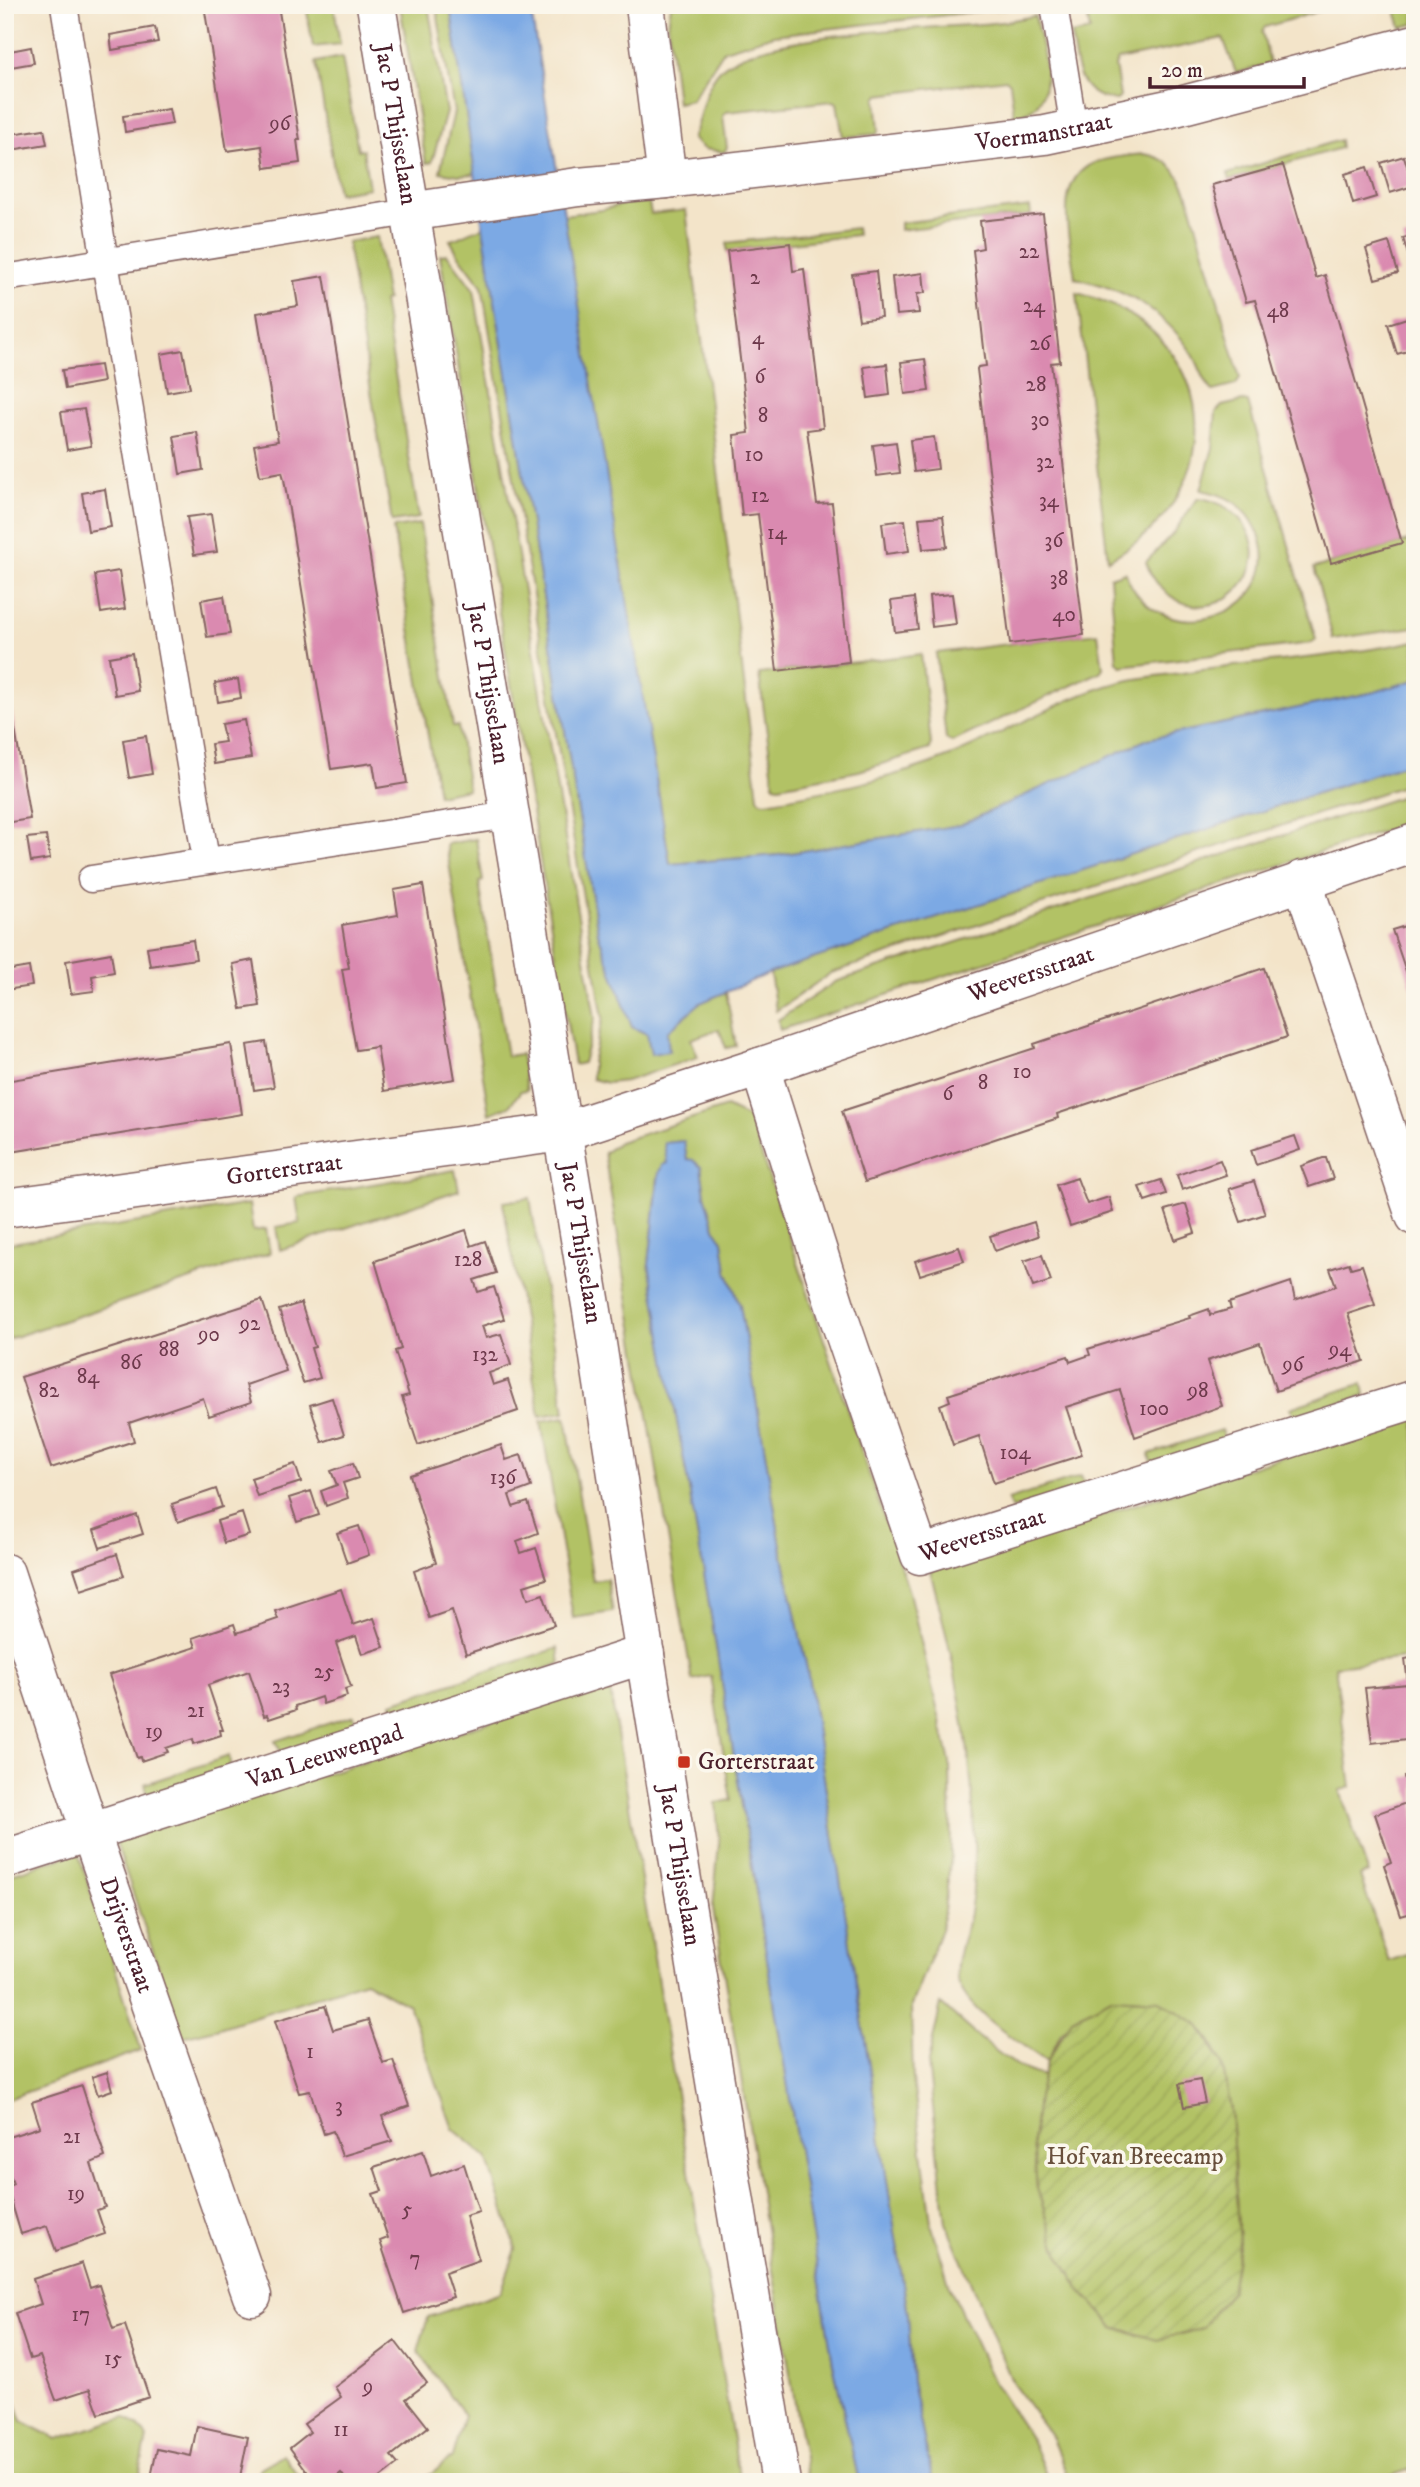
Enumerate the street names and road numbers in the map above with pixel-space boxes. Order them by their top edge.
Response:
street label: Jac P Thijsselaan [367,40,424,208]
street label: Voermanstraat [973,106,1115,158]
street label: Jac P Thijsselaan [460,599,516,767]
street label: Weeversstraat [963,939,1098,1010]
street label: Gorterstraat [225,1147,345,1193]
street label: Jac P Thijsselaan [552,1158,609,1326]
street label: Weeversstraat [915,1501,1050,1570]
street label: Van Leeuwenpad [242,1717,407,1796]
street label: Jac P Thijsselaan [651,1781,708,1949]
street label: Drijverstraat [92,1873,160,1998]

